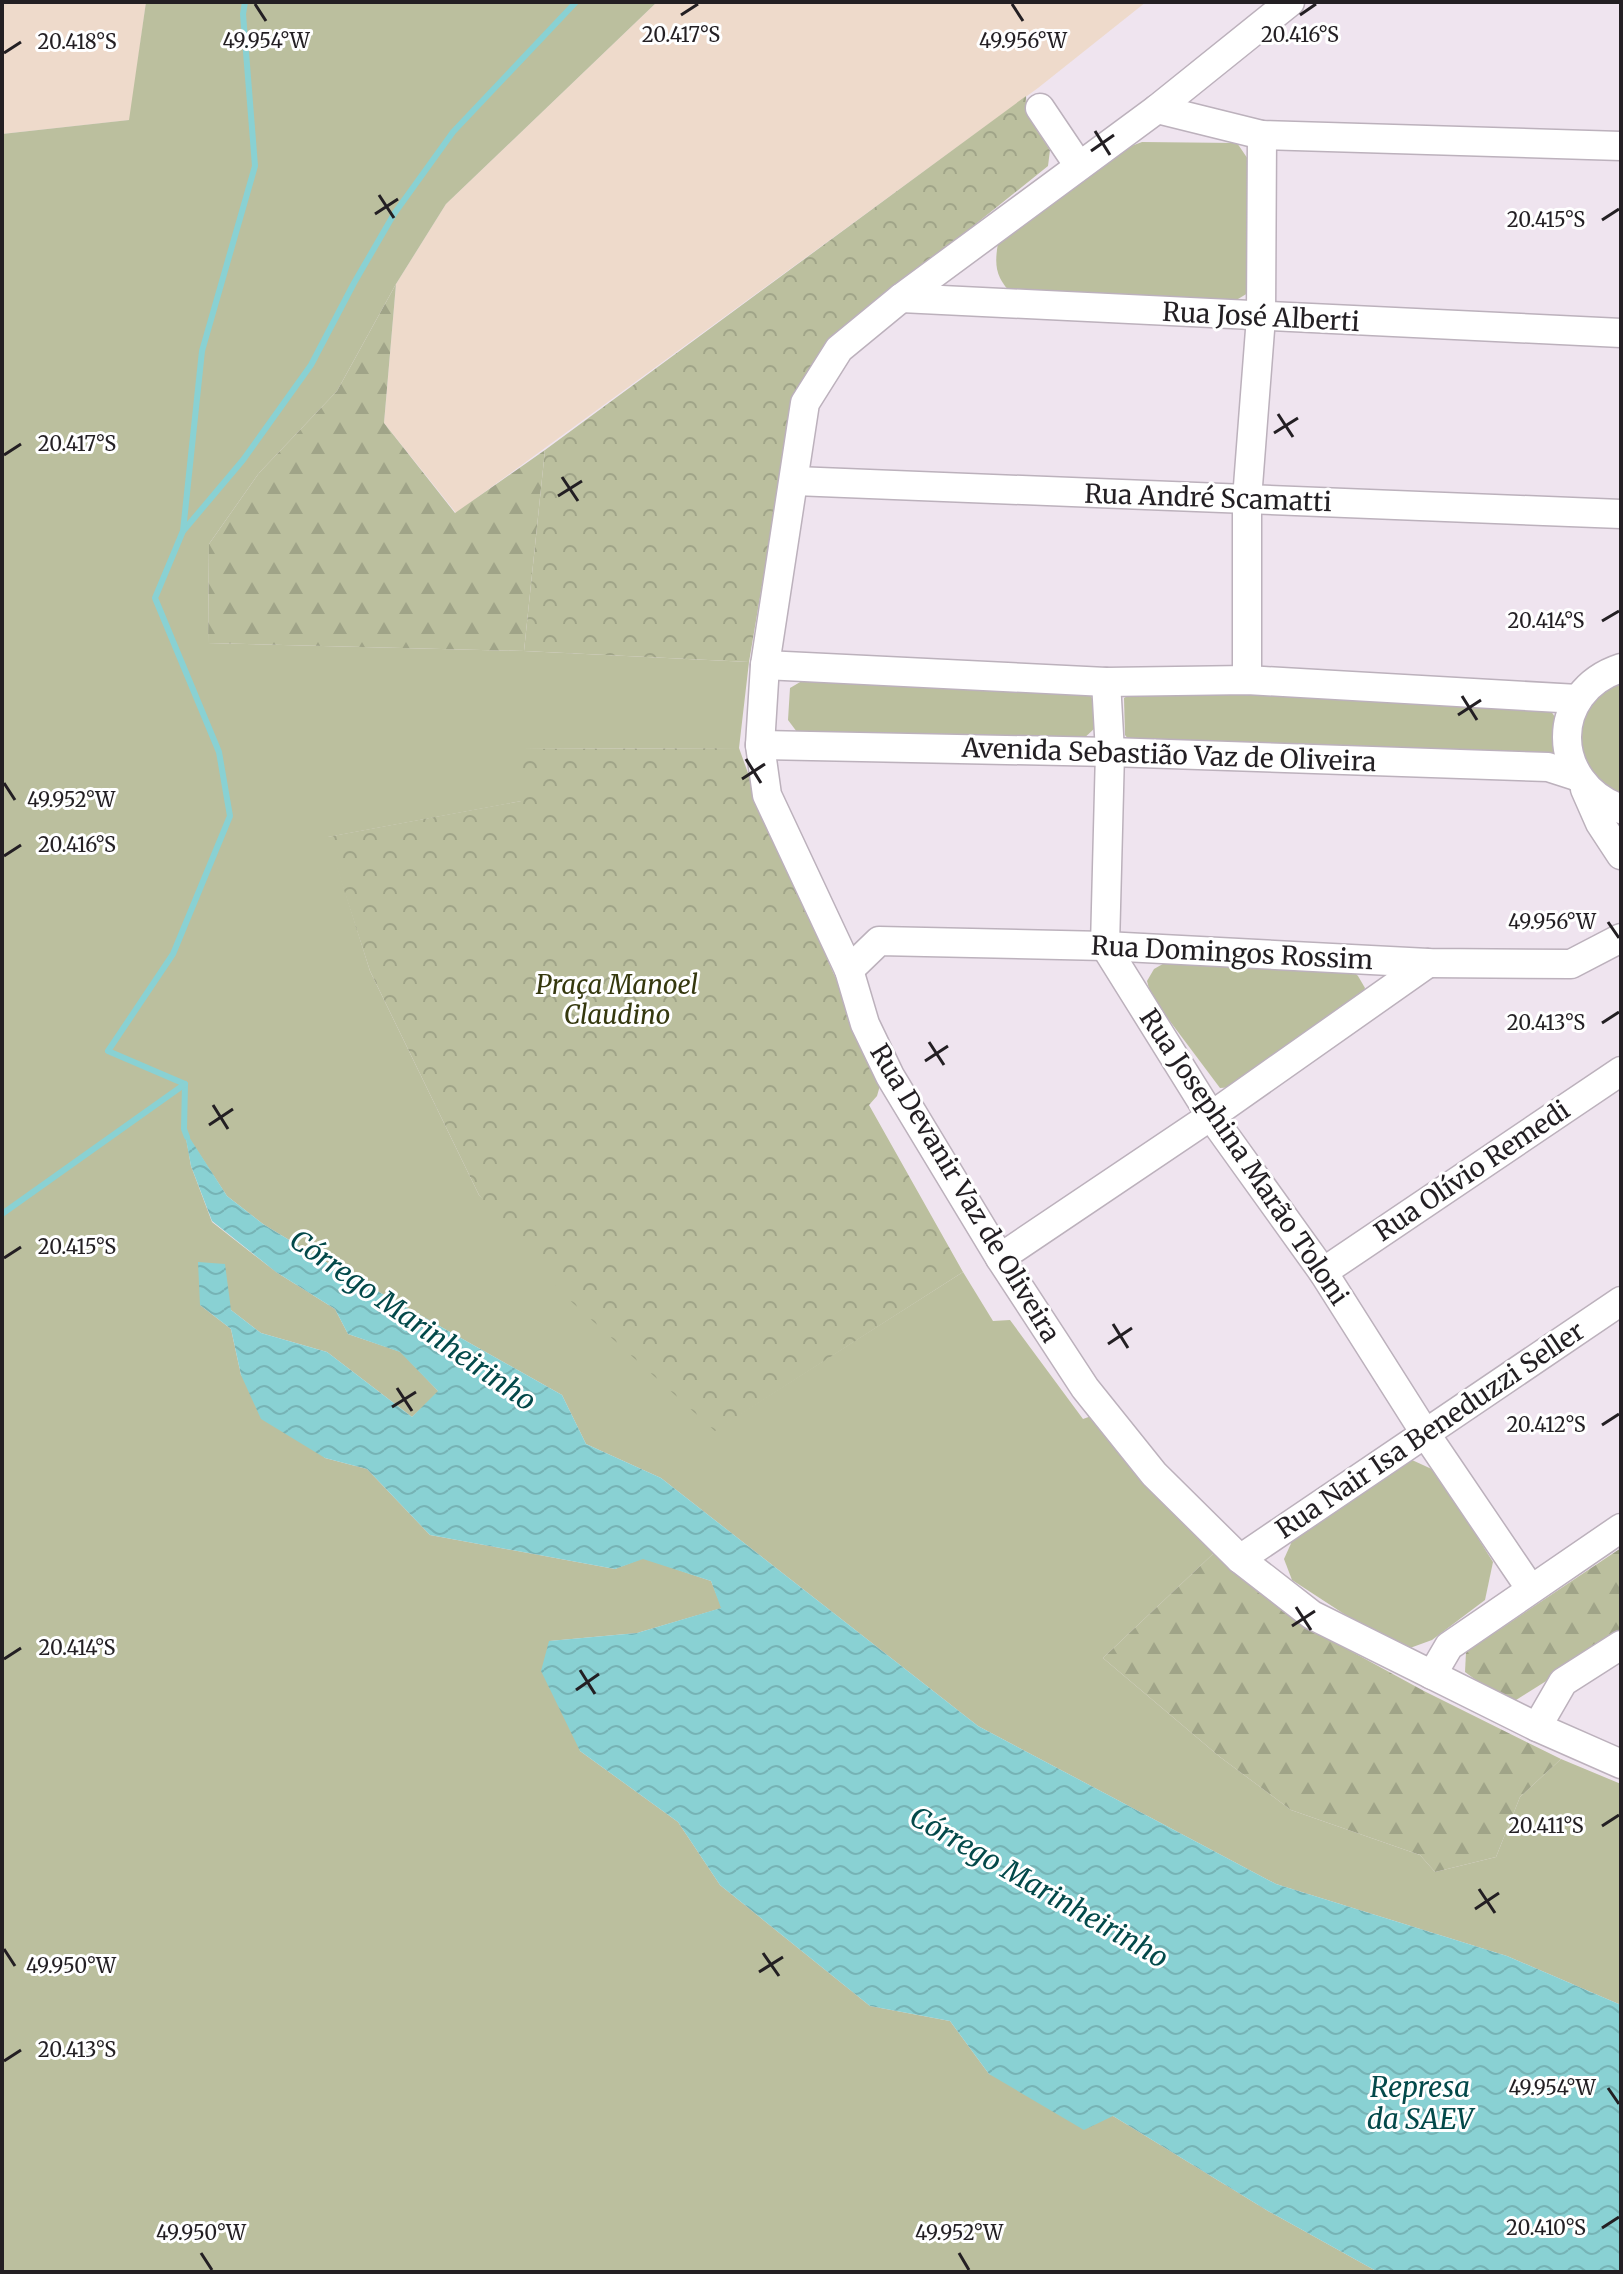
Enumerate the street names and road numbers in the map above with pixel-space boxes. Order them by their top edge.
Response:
street label: Rua José Alberti [1161,295,1361,338]
street label: Rua André Scamatti [1084,477,1332,518]
street label: Avenida Sebastião Vaz de Oliveira [960,731,1377,778]
street label: Rua Domingos Rossim [1090,929,1374,976]
street label: Rua Josephina Marão Toloni [1133,1002,1356,1311]
street label: Rua Devanir Vaz de Oliveira [863,1038,1068,1348]
street label: Rua Olívio Remedi [1368,1093,1576,1248]
street label: Rua Nair Isa Beneduzzi Seller [1269,1314,1591,1545]

